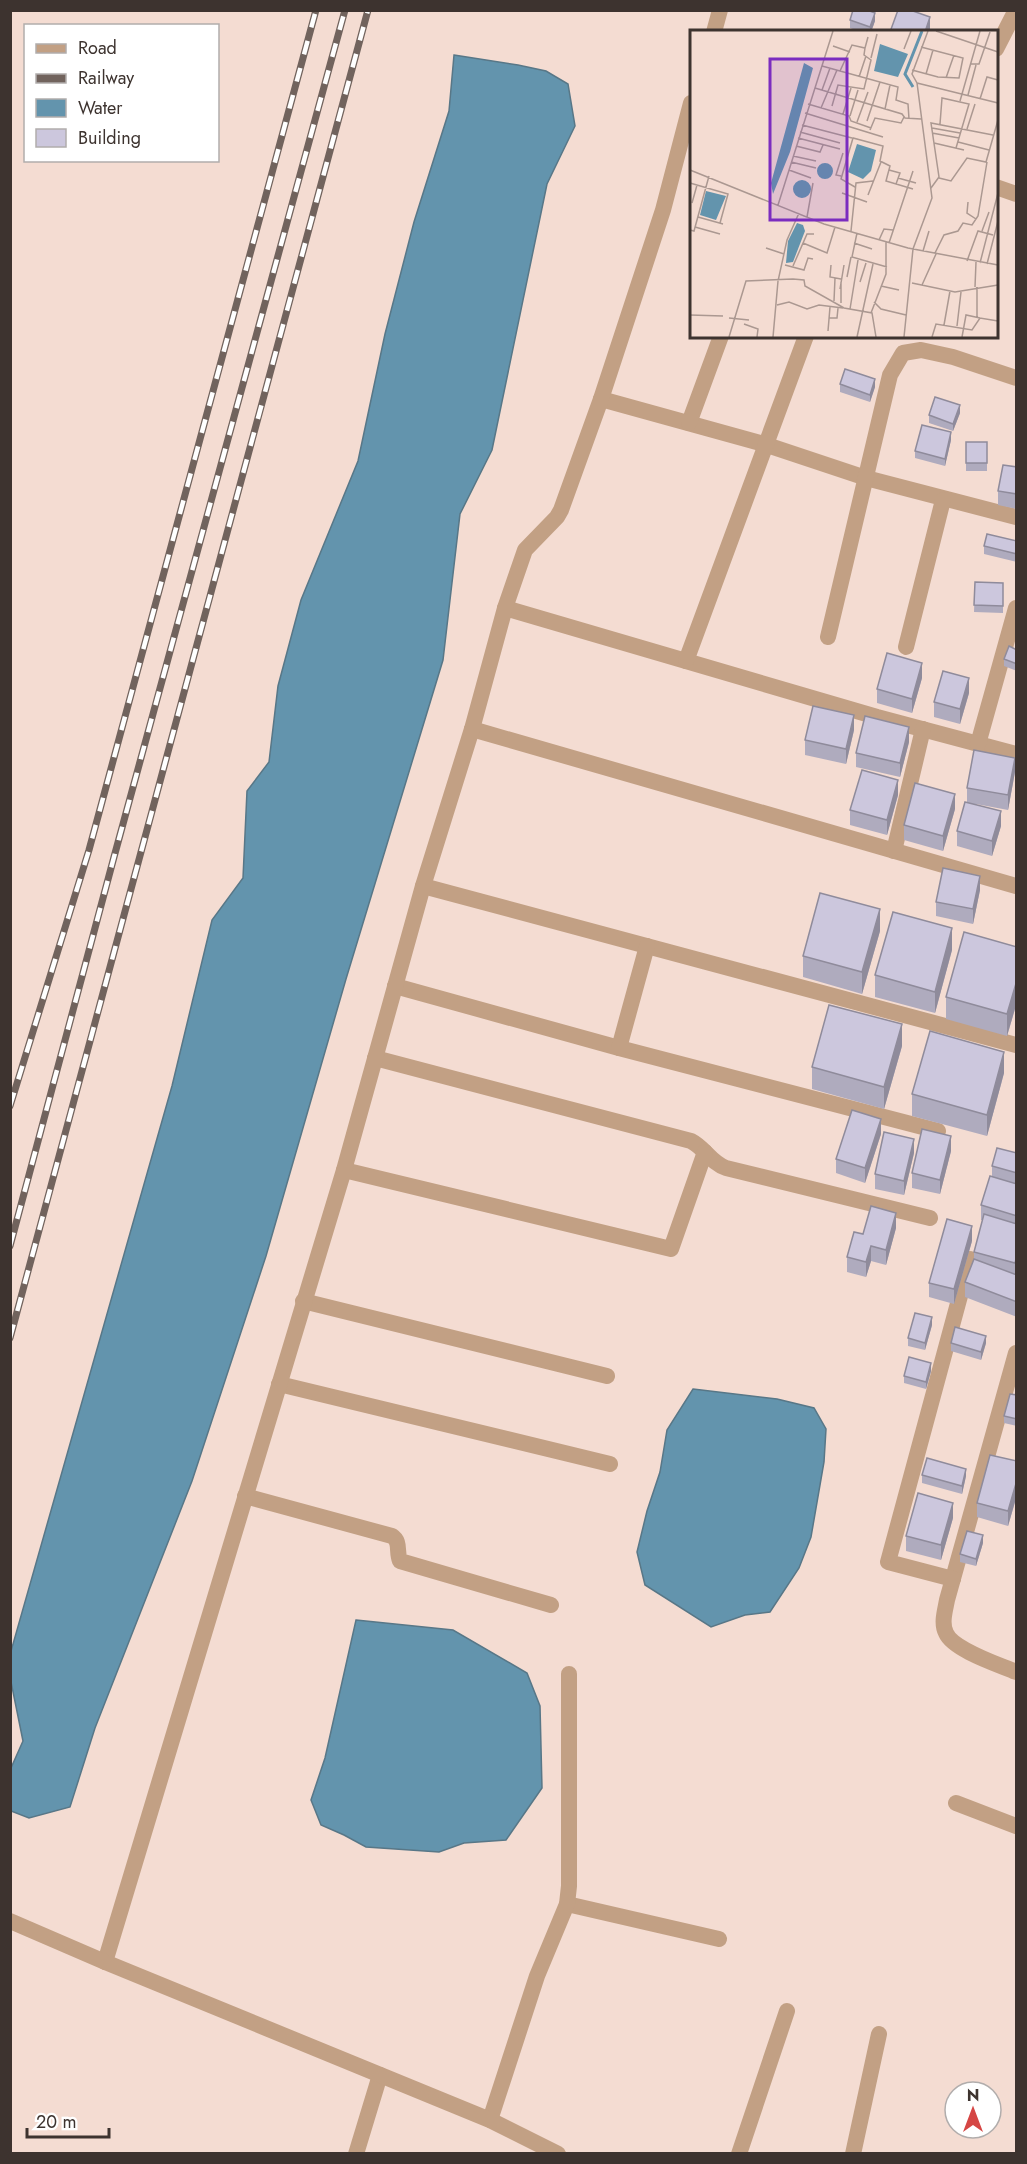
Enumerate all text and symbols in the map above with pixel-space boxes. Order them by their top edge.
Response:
legend [24,24,219,162]
inset map [690,30,997,338]
text: Road [78,35,117,61]
text: Railway [78,65,134,91]
text: Water [78,95,123,121]
text: Building [78,125,141,151]
north arrow [943,2080,1003,2140]
text: N [967,2084,979,2107]
scale bar [27,2101,110,2139]
text: 20 m [36,2109,76,2135]

